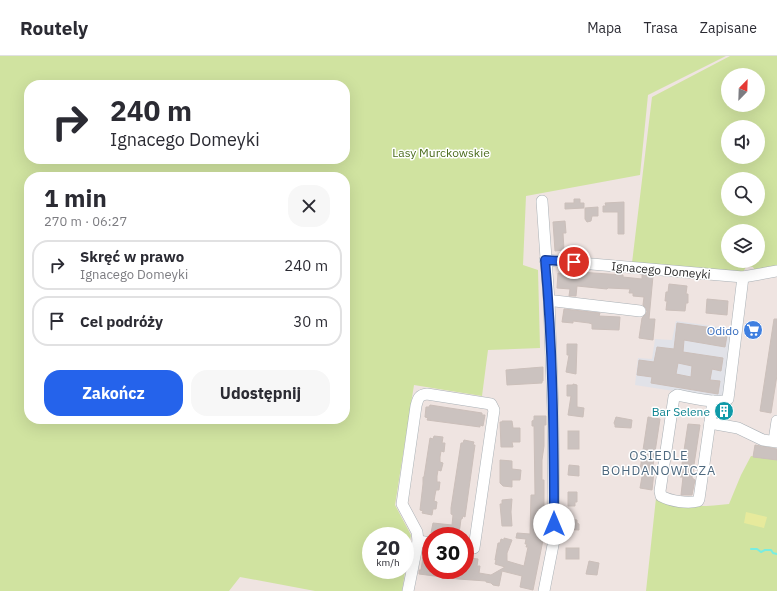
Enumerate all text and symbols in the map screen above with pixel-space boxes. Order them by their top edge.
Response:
text: Routely [20,16,88,40]
text: Mapa [587,19,622,37]
text: Trasa [644,19,678,37]
text: Zapisane [700,19,757,37]
north arrow [721,68,765,112]
map controls [721,68,765,268]
text: 240 m [110,92,192,129]
icon: right [44,96,96,148]
button: sound [721,120,765,164]
text: Ignacego Domeyki [110,128,260,151]
park label: Lasy Murckowskie [392,145,490,160]
button: search [721,172,765,216]
text: 1 min [44,182,107,214]
button: close [288,185,330,227]
text: 270 m · 06:27 [44,213,127,230]
button: layers [721,224,765,268]
pin [557,245,591,279]
text: Skręć w prawo [80,247,184,266]
icon: arrive [563,251,585,273]
icon: right [46,254,68,276]
text: 240 m [284,256,328,275]
street label: Ignacego Domeyki [611,258,711,282]
text: Ignacego Domeyki [80,266,188,283]
icon: arrive [46,310,68,332]
text: Cel podróży [80,312,163,331]
text: 30 m [293,312,328,331]
supermarket icon: Odido [742,319,764,341]
place label: Odido [707,323,739,338]
button: Zakończ [44,370,183,416]
button: Udostępnij [191,370,330,416]
building icon: Bar Selene [713,400,735,422]
place label: Bar Selene [652,404,710,419]
district label: OSIEDLE BOHDANOWICZA [602,447,716,479]
position arrow [533,503,575,545]
speed limit sign: 30 [422,527,474,579]
text: 20 [376,534,400,561]
text: km/h [376,556,400,569]

